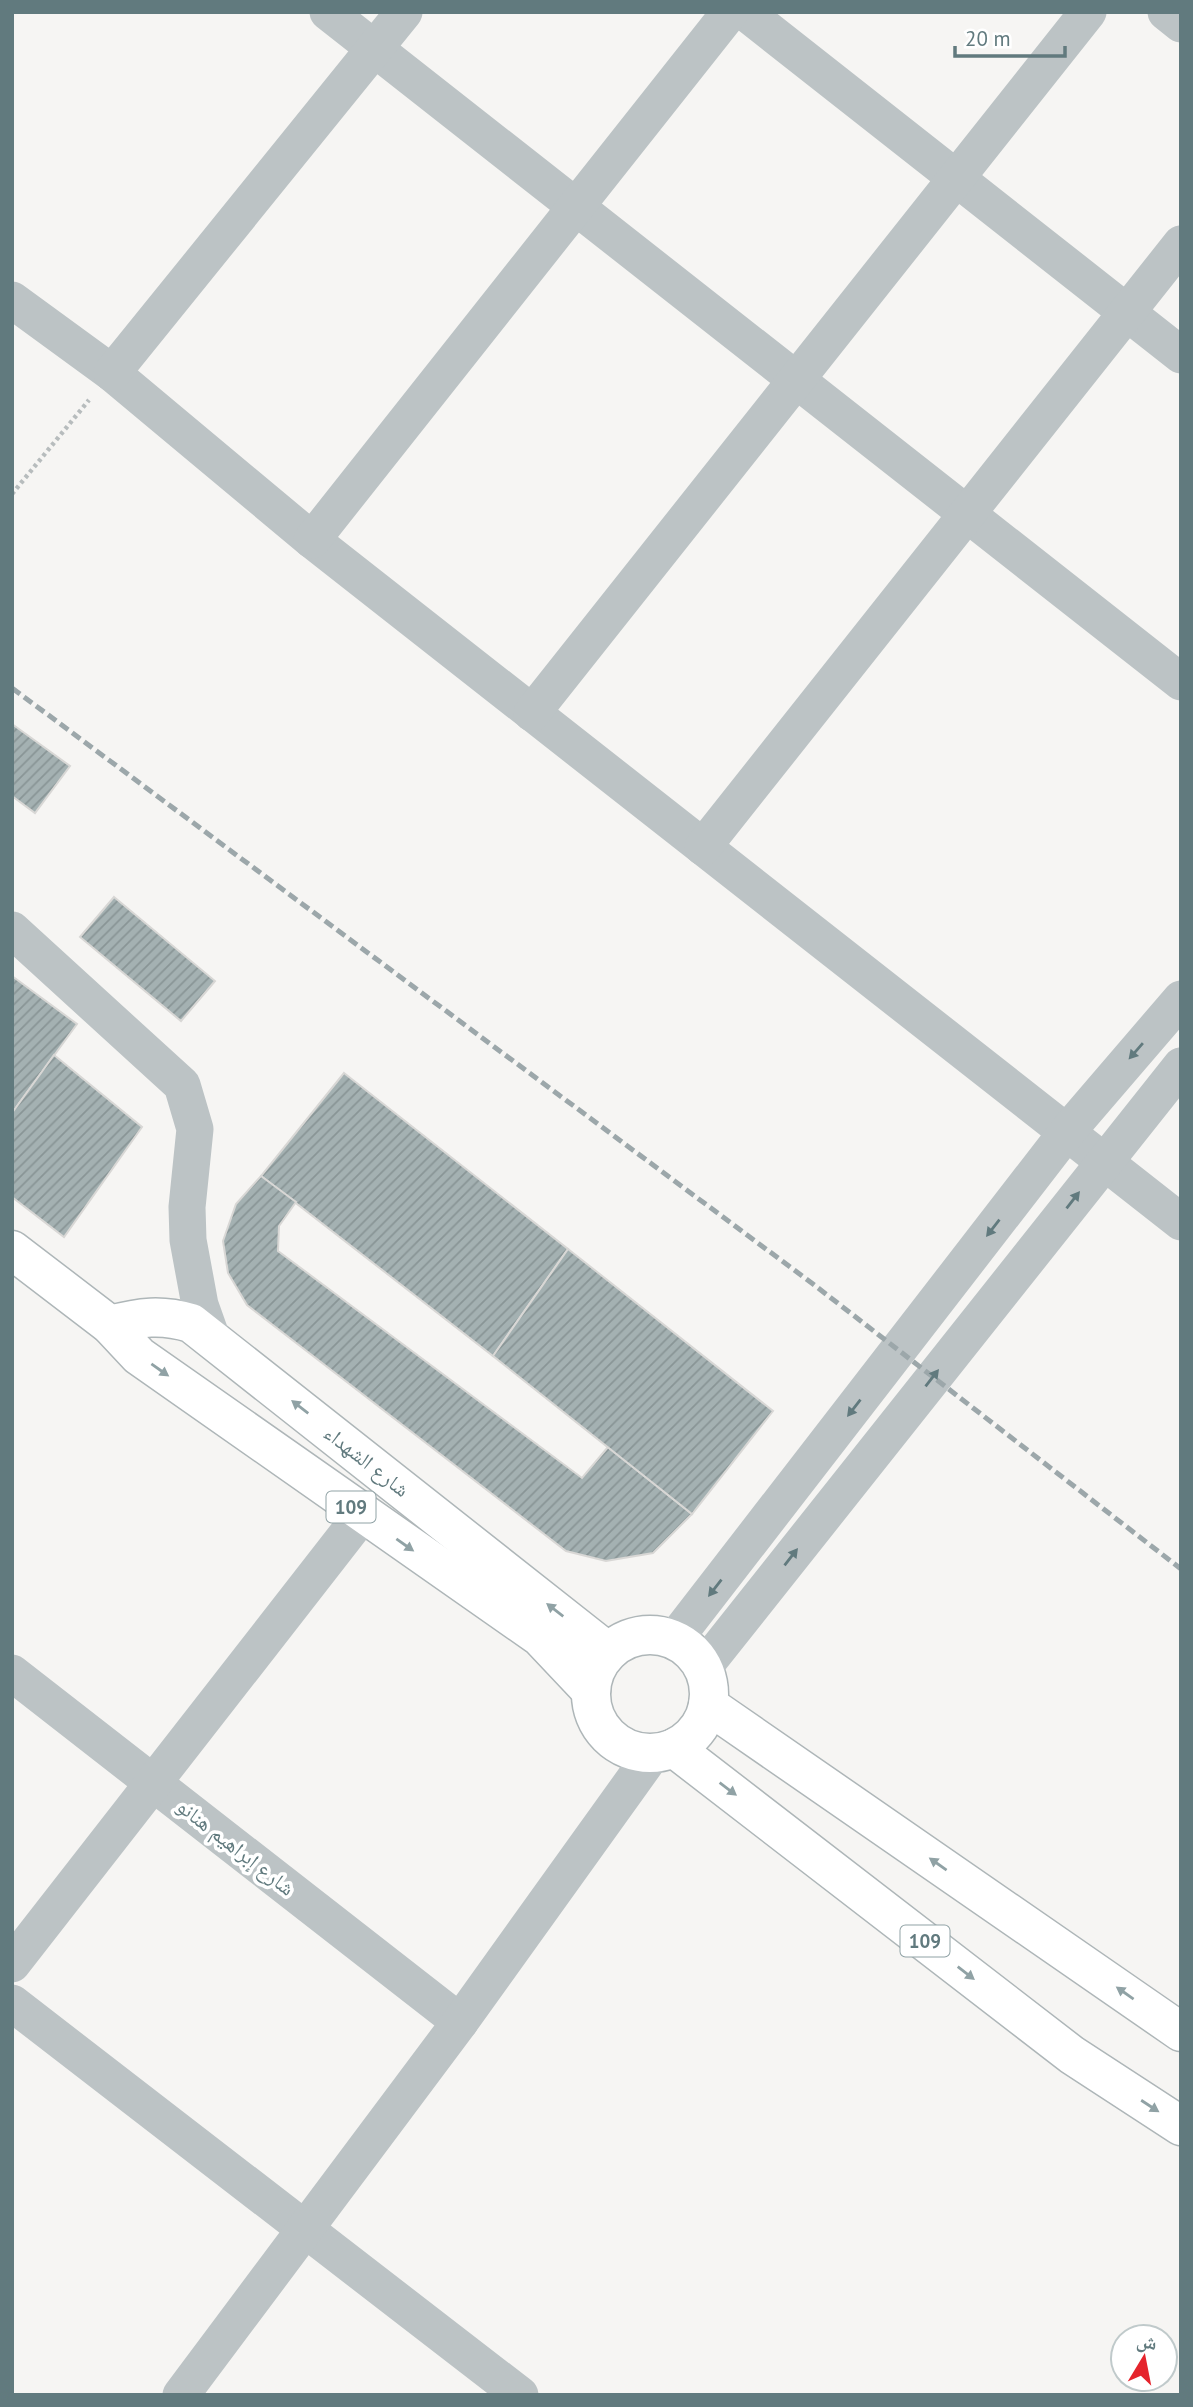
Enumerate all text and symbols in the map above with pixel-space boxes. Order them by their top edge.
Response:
scale bar [955,14,1065,58]
text: 20 m [965,25,1011,52]
one-way arrow [1128,1042,1144,1060]
one-way arrow [1065,1191,1080,1209]
one-way arrow [986,1218,1001,1236]
one-way arrow [151,1363,169,1377]
one-way arrow [924,1370,939,1388]
one-way arrow [848,1399,862,1417]
one-way arrow [291,1400,308,1415]
street label: شارع الشهداء [319,1419,415,1503]
road number: 109 [326,1492,376,1522]
one-way arrow [396,1538,414,1552]
one-way arrow [783,1548,798,1566]
one-way arrow [707,1578,722,1596]
one-way arrow [546,1602,564,1617]
one-way arrow [719,1781,737,1795]
street label: شارع إبراهيم هنانو [171,1793,300,1902]
one-way arrow [928,1858,947,1871]
road number: 109 [900,1926,950,1956]
one-way arrow [957,1965,975,1980]
one-way arrow [1116,1986,1134,2000]
one-way arrow [1141,2100,1160,2113]
north arrow [1109,2323,1179,2393]
text: ش [1135,2328,1159,2355]

